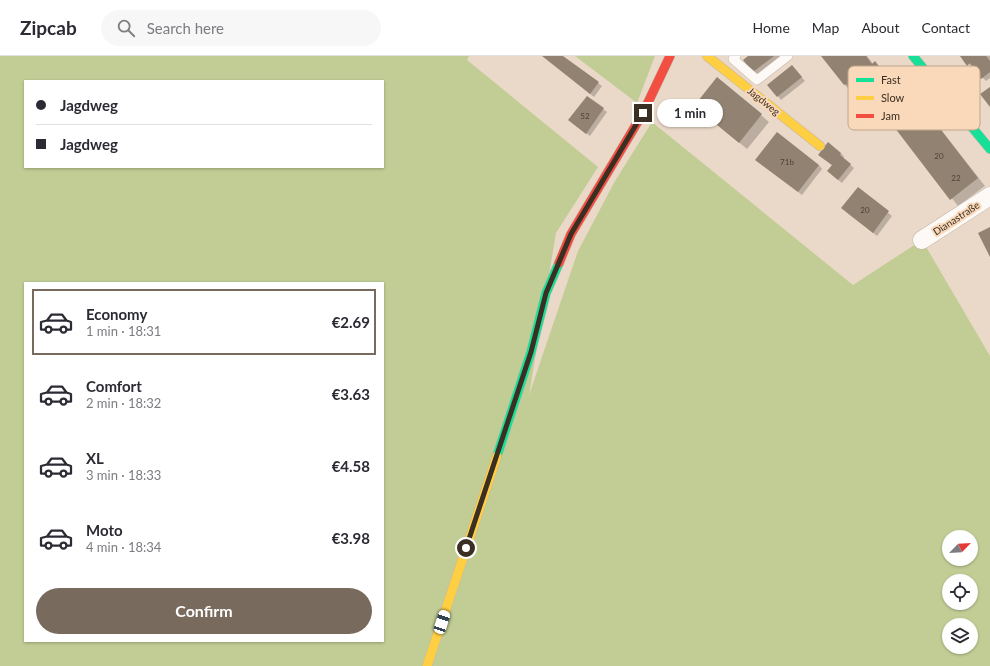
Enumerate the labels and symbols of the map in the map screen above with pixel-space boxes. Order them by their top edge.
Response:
legend [848,66,980,130]
text: Fast [881,73,901,86]
street label: Jagdweg [745,84,783,118]
text: Slow [881,91,905,104]
callout: 1 min [657,99,723,127]
route end [634,104,652,122]
text: Jam [881,109,900,122]
house number: 52 [580,111,590,121]
house number: 20 [934,151,944,161]
house number: 71b [780,157,794,167]
house number: 22 [951,173,961,183]
street label: Dianastraße [931,199,981,237]
house number: 20 [860,205,870,215]
north arrow [942,530,978,566]
route start [457,539,475,557]
car [433,609,451,635]

